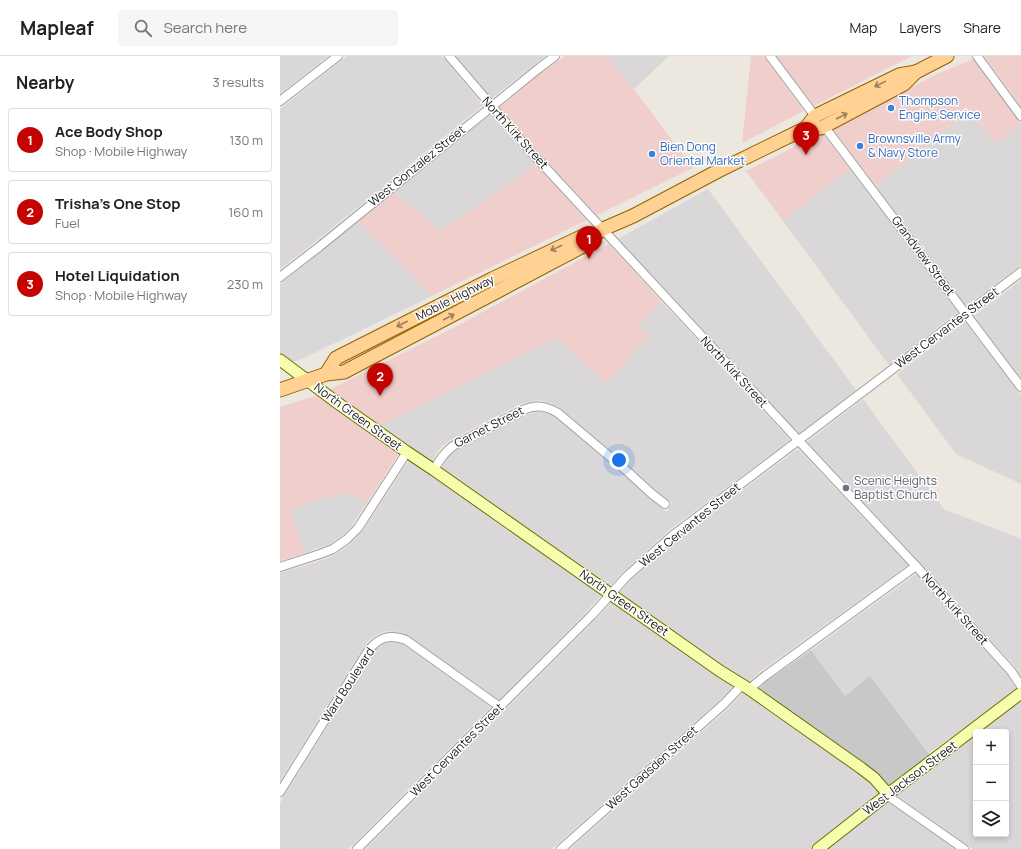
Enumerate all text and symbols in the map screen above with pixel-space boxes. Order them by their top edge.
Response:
search box [118,10,398,46]
text: Mapleaf [20,15,94,41]
icon: search [132,17,154,39]
text: Search here [164,17,247,38]
text: Map [849,18,877,37]
text: Layers [899,18,941,37]
text: Share [963,18,1001,37]
text: Nearby [16,71,74,94]
text: 3 results [212,73,264,91]
one-way arrow [874,81,886,88]
place label: Thompson Engine Service [899,92,981,123]
street label: North Kirk Street [478,93,553,173]
marker: Thompson Engine Service [886,103,896,113]
one-way arrow [836,112,848,120]
text: Ace Body Shop [55,121,163,142]
street label: West Gonzalez Street [365,121,469,210]
pin: 3 [793,122,819,155]
place label: Brownsville Army & Navy Store [868,130,962,161]
text: 1 [27,131,33,149]
text: 130 m [229,131,263,149]
place label: Bien Dong Oriental Market [660,138,745,169]
marker: Brownsville Army & Navy Store [855,141,865,151]
text: Shop · Mobile Highway [55,142,187,160]
marker: Bien Dong Oriental Market [647,149,657,159]
text: Trisha's One Stop [55,193,180,214]
text: 2 [26,203,34,221]
text: 160 m [228,203,263,221]
street label: Grandview Street [888,212,959,299]
text: Fuel [55,214,80,232]
pin: 1 [576,226,602,259]
one-way arrow [551,245,563,252]
text: Hotel Liquidation [55,265,180,286]
street label: Mobile Highway [413,270,498,325]
text: 3 [26,275,34,293]
text: 230 m [227,275,263,293]
street label: West Cervantes Street [891,283,1002,372]
text: Shop · Mobile Highway [55,286,187,304]
one-way arrow [443,313,455,320]
one-way arrow [397,321,409,329]
street label: North Kirk Street [697,332,772,411]
pin: 2 [367,363,393,396]
street label: North Green Street [311,379,406,455]
street label: Garnet Street [451,402,527,451]
your location [609,450,629,470]
place label: Scenic Heights Baptist Church [854,472,937,503]
street label: West Cervantes Street [635,478,744,571]
marker: Scenic Heights Baptist Church [841,483,851,493]
street label: North Green Street [576,565,672,640]
street label: North Kirk Street [918,569,993,649]
street label: Ward Boulevard [317,644,378,725]
street label: West Cervantes Street [406,699,507,800]
street label: West Gadsden Street [602,722,701,814]
map controls [973,729,1009,837]
button: + [973,729,1009,765]
street label: West Jackson Street [859,736,960,819]
button: − [973,765,1009,801]
button: layers [973,801,1009,837]

